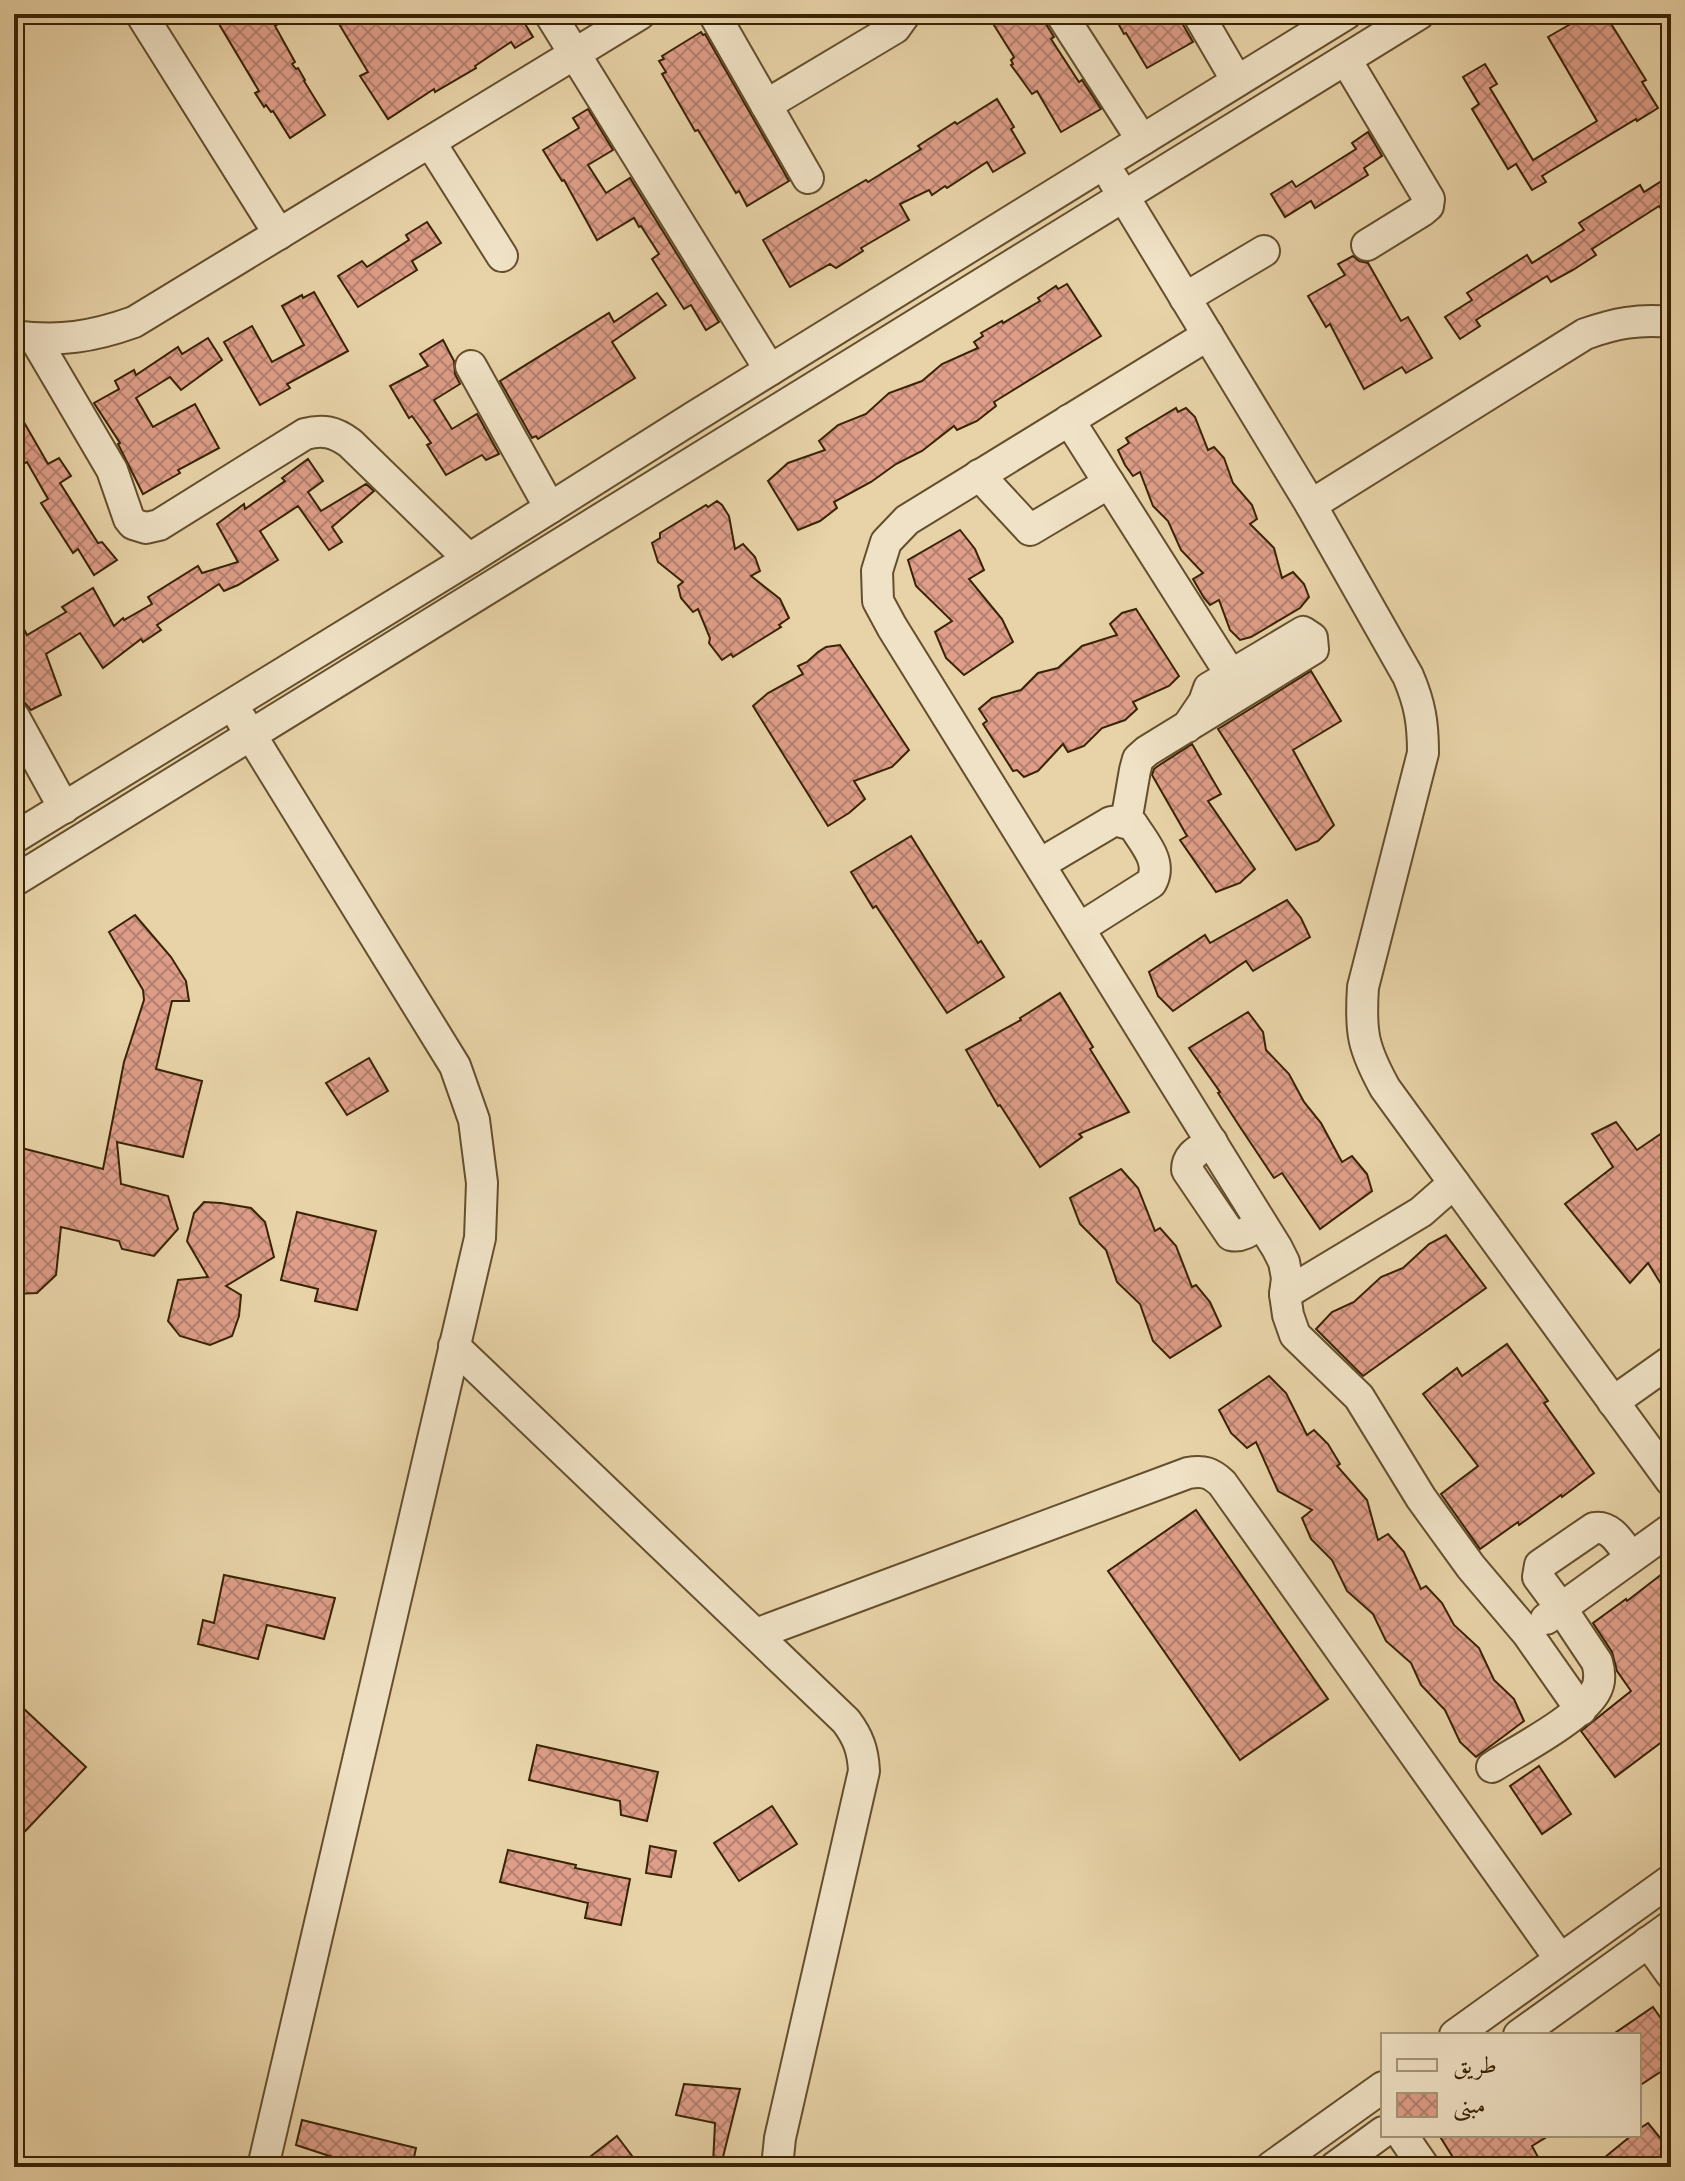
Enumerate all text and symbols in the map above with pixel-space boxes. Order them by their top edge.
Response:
legend [1381,2033,1641,2137]
text: طريق [1453,2050,1497,2081]
text: مبنى [1453,2090,1486,2122]

